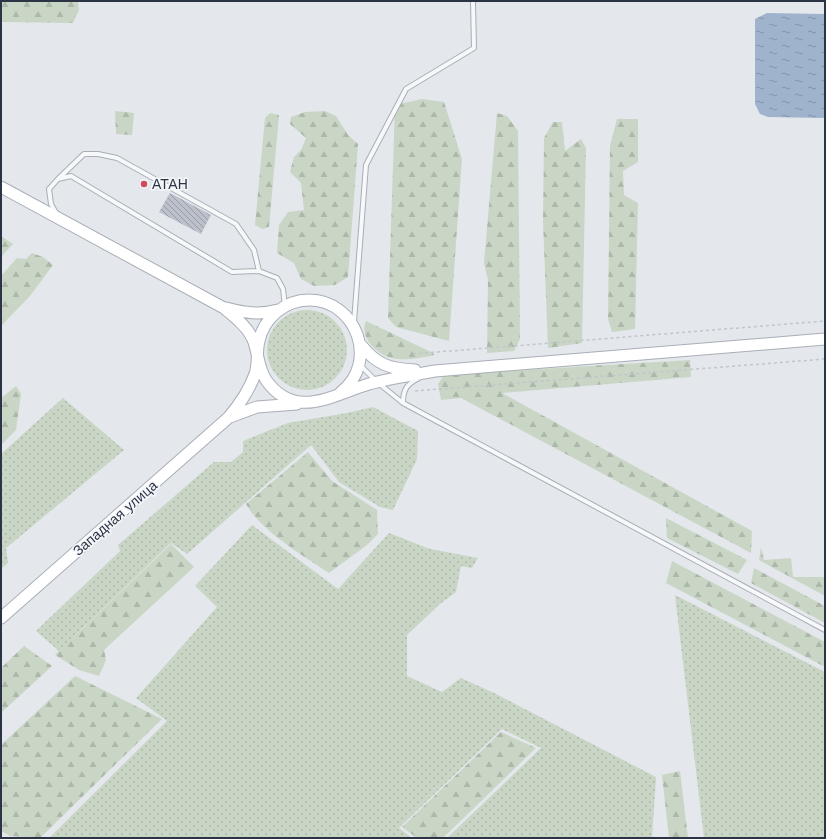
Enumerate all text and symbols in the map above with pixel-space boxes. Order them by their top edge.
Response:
place label: АТАН [152,176,188,192]
marker: АТАН [139,179,149,189]
street label: Западная улица [70,477,160,559]

